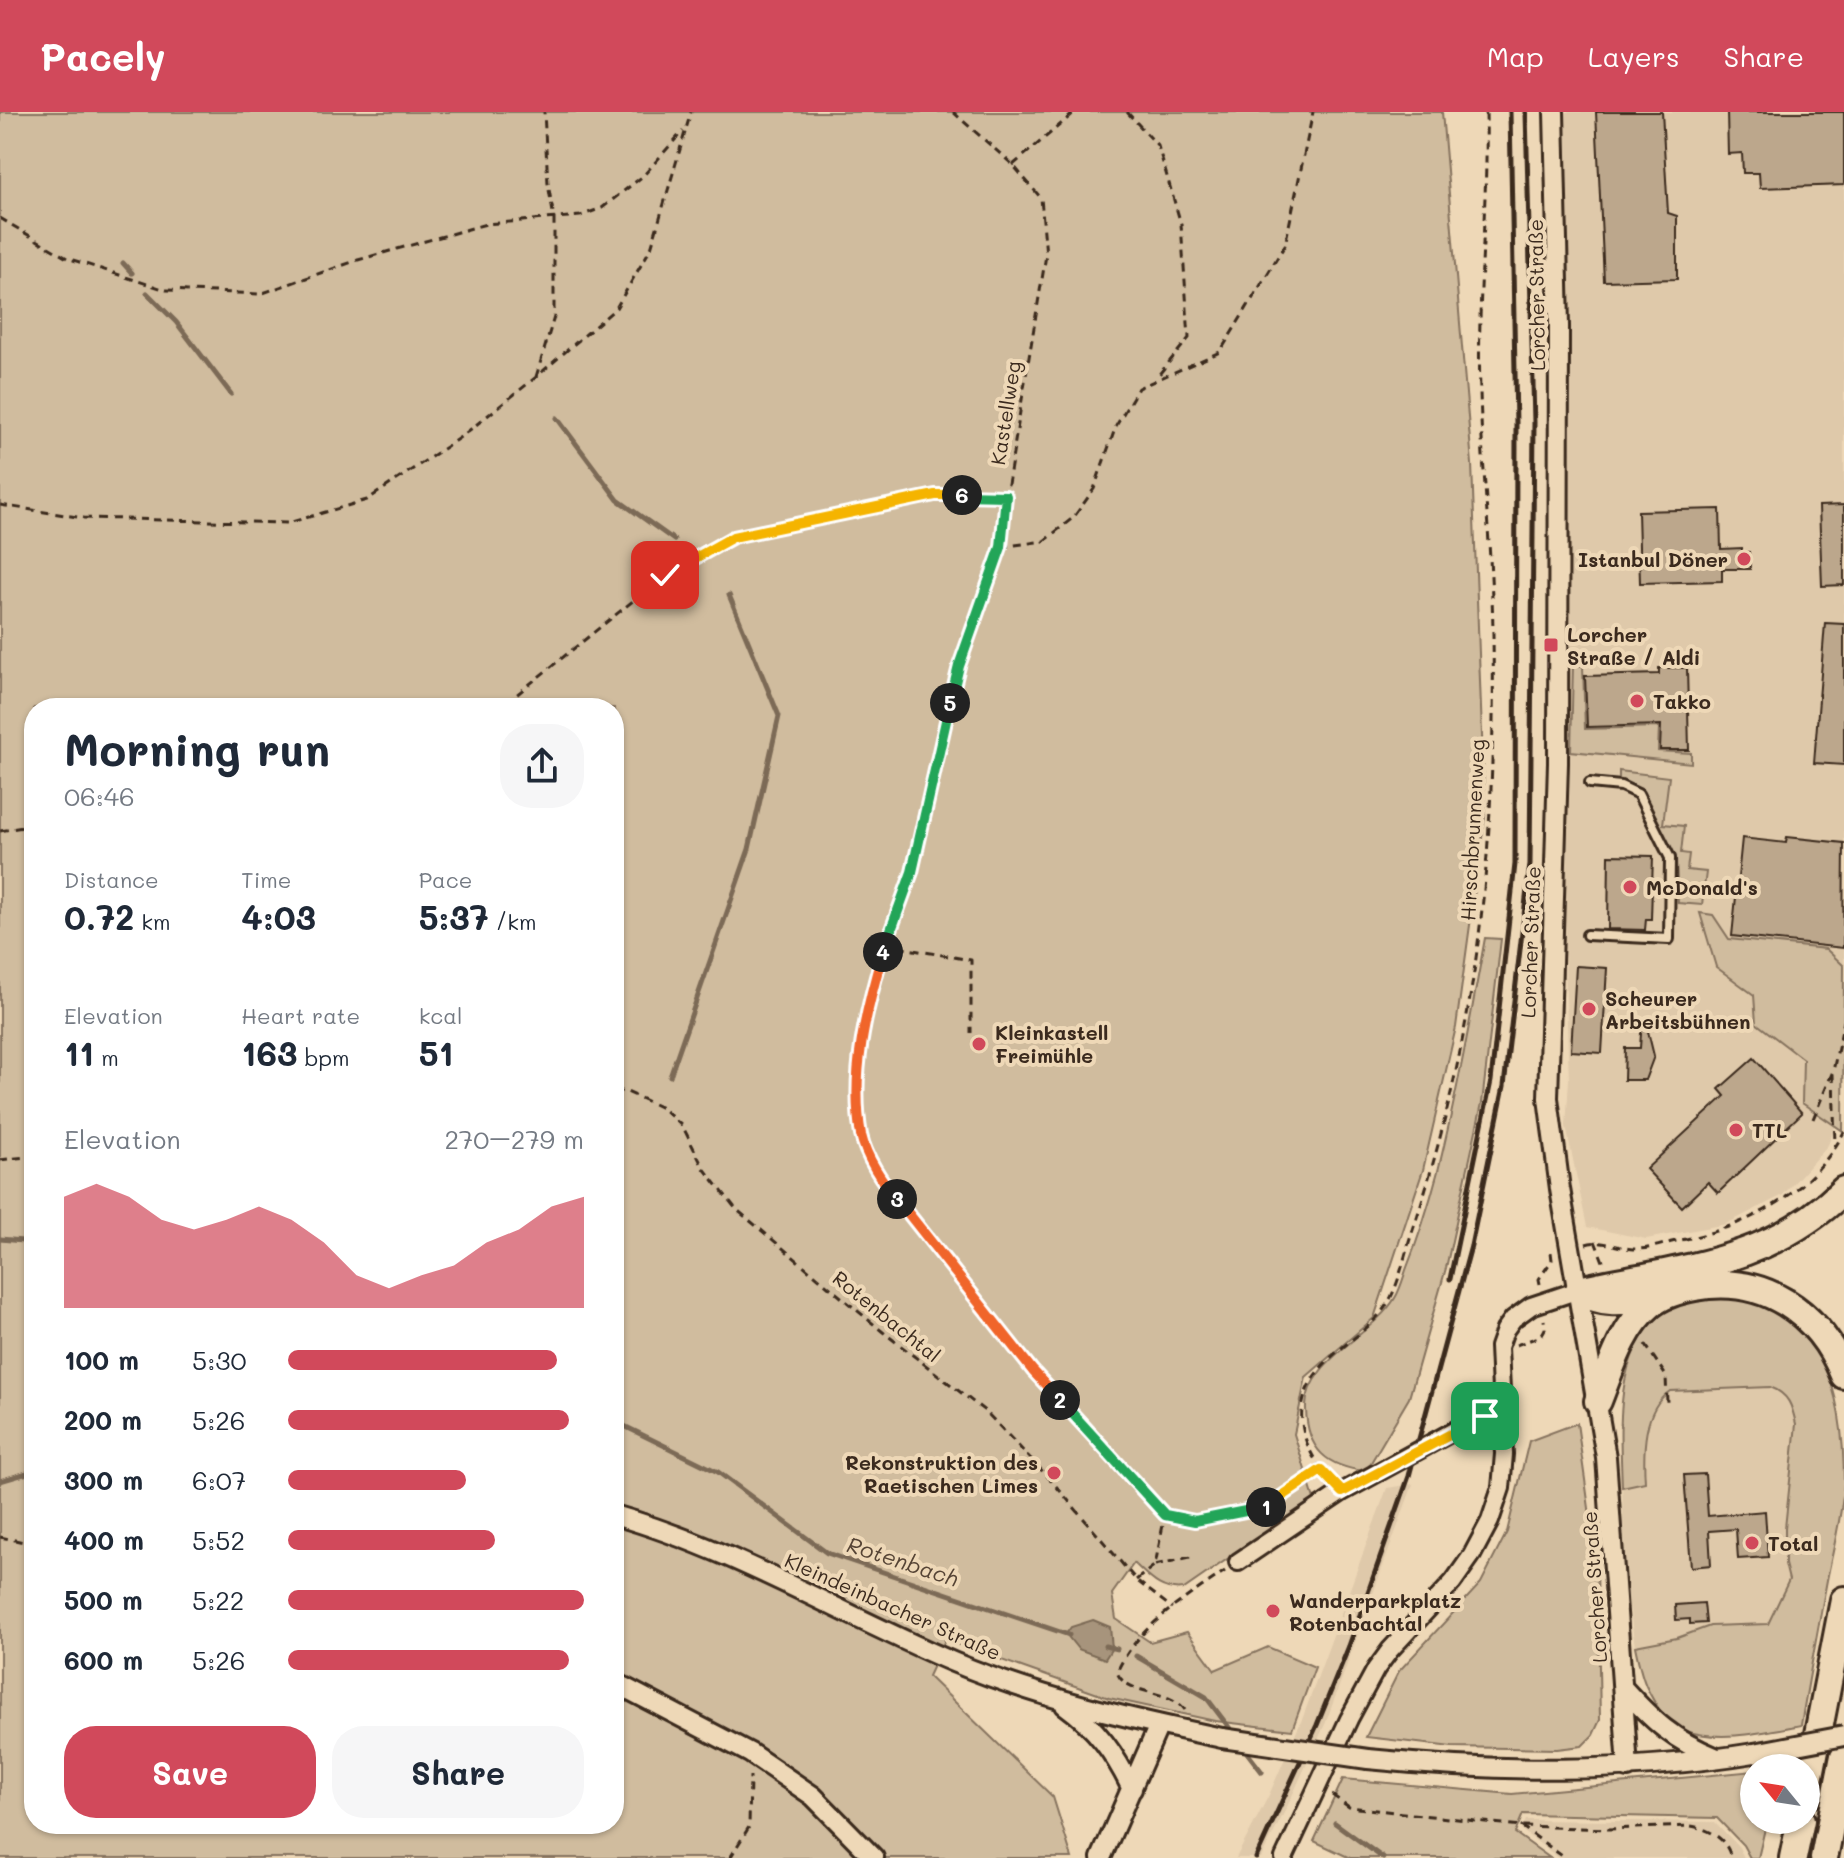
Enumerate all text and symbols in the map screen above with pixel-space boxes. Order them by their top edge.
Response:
text: Pacely [40,31,166,81]
text: Map [1487,38,1544,74]
text: Layers [1588,38,1680,74]
text: Share [1724,38,1804,74]
street label: Lorcher Straße [1522,219,1550,371]
street label: Kastellweg [984,359,1026,467]
pin: 6 [942,475,982,515]
text: 6 [955,480,969,509]
pin [631,541,699,609]
place label: Istanbul Döner [1578,546,1728,572]
marker: Istanbul Döner [1735,550,1753,568]
icon: check [643,553,687,597]
place label: Lorcher Straße / Aldi [1567,621,1700,670]
marker: Lorcher Straße / Aldi [1542,636,1560,654]
pin: 5 [930,683,970,723]
text: 5 [944,688,956,717]
place label: Takko [1653,688,1711,714]
marker: Takko [1628,692,1646,710]
text: Morning run [64,720,330,777]
button: share [500,724,584,808]
street label: Hirschbrunnenweg [1454,738,1490,922]
text: 06:46 [64,779,135,813]
text: Distance [64,865,159,894]
text: Time [241,865,291,894]
text: Pace [419,865,472,894]
street label: Lorcher Straße [1514,866,1546,1018]
place label: McDonald's [1646,874,1758,900]
marker: McDonald's [1621,878,1639,896]
text: 0.72 [64,894,134,939]
text: 4:03 [241,894,316,939]
text: 5:37 [419,894,489,939]
text: km [134,907,171,936]
text: /km [489,907,536,936]
pin: 4 [863,932,903,972]
text: 4 [876,937,890,966]
place label: Scheurer Arbeitsbühnen [1605,985,1750,1034]
marker: Scheurer Arbeitsbühnen [1580,1000,1598,1018]
text: Elevation [64,1001,163,1030]
text: Heart rate [241,1001,360,1030]
text: kcal [419,1001,463,1030]
place label: Kleinkastell Freimühle [995,1019,1108,1068]
text: 11 [64,1030,94,1075]
text: 163 [241,1030,297,1075]
text: 51 [419,1030,454,1075]
marker: Kleinkastell Freimühle [970,1035,988,1053]
text: m [94,1043,119,1072]
text: bpm [297,1043,350,1072]
place label: TTL [1752,1117,1787,1143]
marker: TTL [1727,1121,1745,1139]
text: Elevation [64,1122,181,1156]
text: 270–279 m [444,1122,584,1156]
pin: 3 [877,1179,917,1219]
text: 3 [890,1184,904,1213]
street label: Rotenbachtal [828,1265,946,1367]
text: 100 m [64,1343,139,1377]
text: 5:30 [192,1343,247,1377]
pin: 2 [1040,1380,1080,1420]
pin [1451,1382,1519,1450]
text: 2 [1054,1385,1066,1414]
icon: arrive [1463,1394,1507,1438]
text: 200 m [64,1403,142,1437]
text: 5:26 [192,1403,245,1437]
place label: Rekonstruktion des Raetischen Limes [845,1449,1038,1498]
text: 300 m [64,1463,143,1497]
text: 6:07 [192,1463,246,1497]
marker: Rekonstruktion des Raetischen Limes [1045,1464,1063,1482]
pin: 1 [1246,1487,1286,1527]
text: 1 [1261,1492,1271,1521]
street label: Lorcher Straße [1576,1510,1612,1664]
text: 400 m [64,1523,144,1557]
text: 5:52 [192,1523,245,1557]
water label: Rotenbach [843,1529,963,1593]
place label: Total [1768,1530,1819,1556]
marker: Total [1743,1534,1761,1552]
street label: Kleindeinbacher Straße [781,1547,1005,1665]
text: 500 m [64,1583,143,1617]
text: 5:22 [192,1583,244,1617]
place label: Wanderparkplatz Rotenbachtal [1289,1587,1461,1636]
marker: Wanderparkplatz Rotenbachtal [1264,1602,1282,1620]
text: 600 m [64,1643,143,1677]
text: 5:26 [192,1643,245,1677]
button: Save [64,1726,316,1818]
button: Share [332,1726,584,1818]
north arrow [1740,1754,1820,1834]
map controls [1740,1754,1820,1834]

